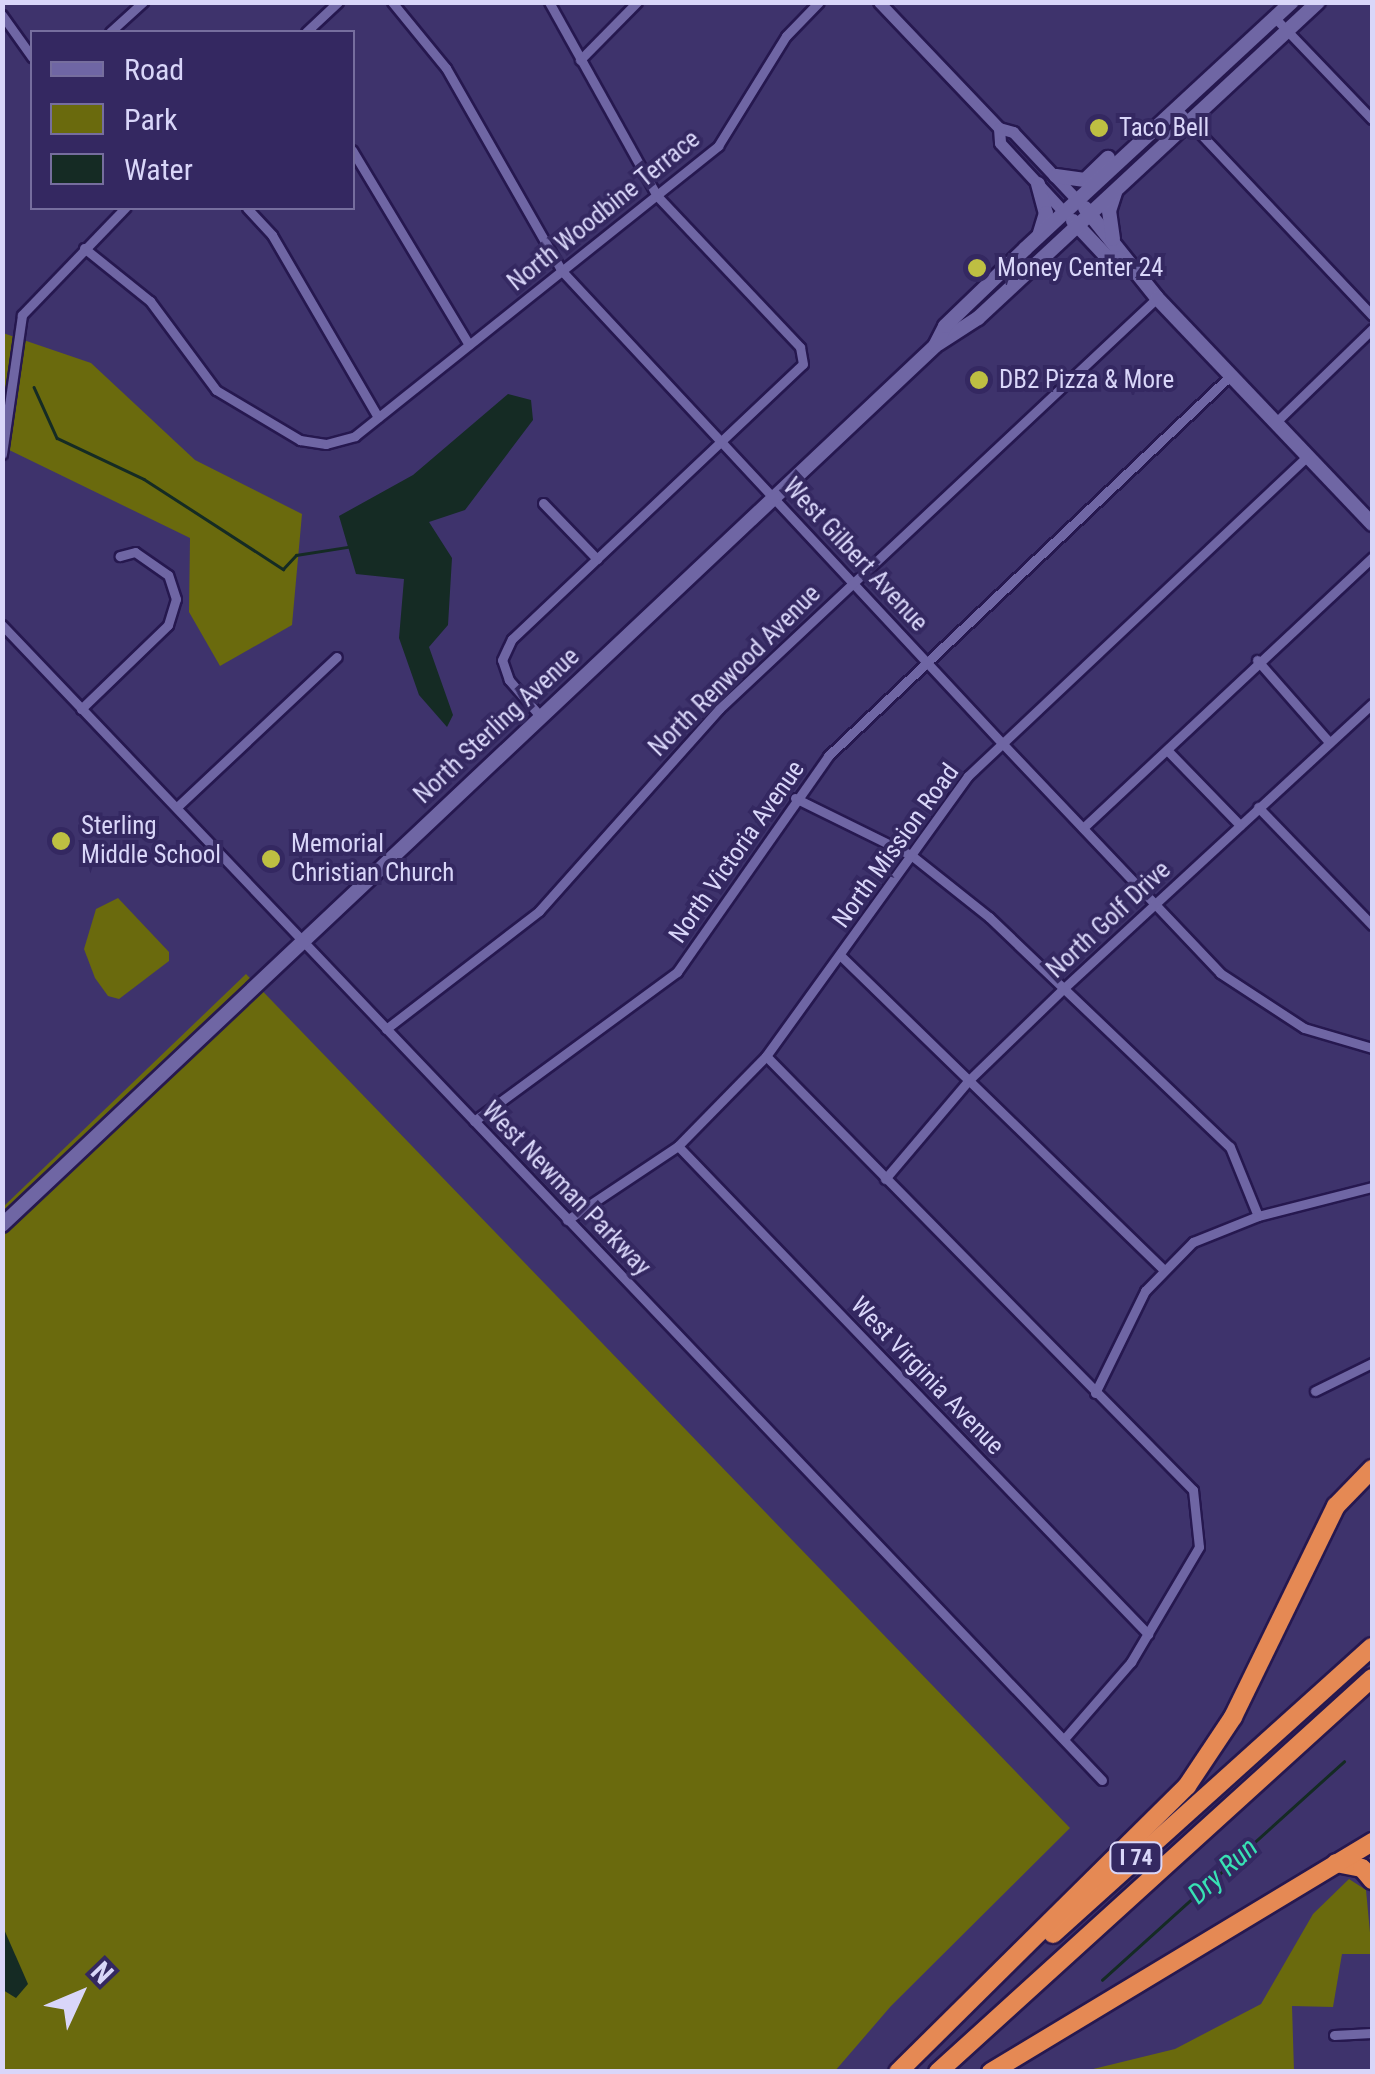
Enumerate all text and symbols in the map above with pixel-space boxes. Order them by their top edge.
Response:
legend [30,30,355,210]
text: Road [124,52,184,87]
text: Park [124,102,178,137]
place label: Taco Bell [1119,113,1209,143]
marker: Taco Bell [1088,117,1110,139]
street label: North Woodbine Terrace [502,124,706,298]
text: Water [124,152,193,187]
place label: Money Center 24 [997,253,1163,283]
marker: Money Center 24 [966,257,988,279]
place label: DB2 Pizza & More [999,365,1174,395]
marker: DB2 Pizza & More [968,369,990,391]
street label: West Gilbert Avenue [776,472,934,638]
street label: North Renwood Avenue [643,579,827,763]
street label: North Sterling Avenue [408,642,586,810]
street label: North Victoria Avenue [663,755,811,949]
street label: North Mission Road [826,758,966,934]
place label: Sterling Middle School [81,812,221,871]
marker: Sterling Middle School [50,830,72,852]
place label: Memorial Christian Church [291,830,454,889]
marker: Memorial Christian Church [260,848,282,870]
street label: North Golf Drive [1041,855,1177,985]
street label: West Newman Parkway [475,1096,657,1282]
street label: West Virginia Avenue [844,1291,1010,1461]
water label: Dry Run [1181,1831,1265,1911]
road number: I 74 [1108,1841,1164,1875]
north arrow [30,1944,130,2044]
text: N [84,1955,120,1990]

